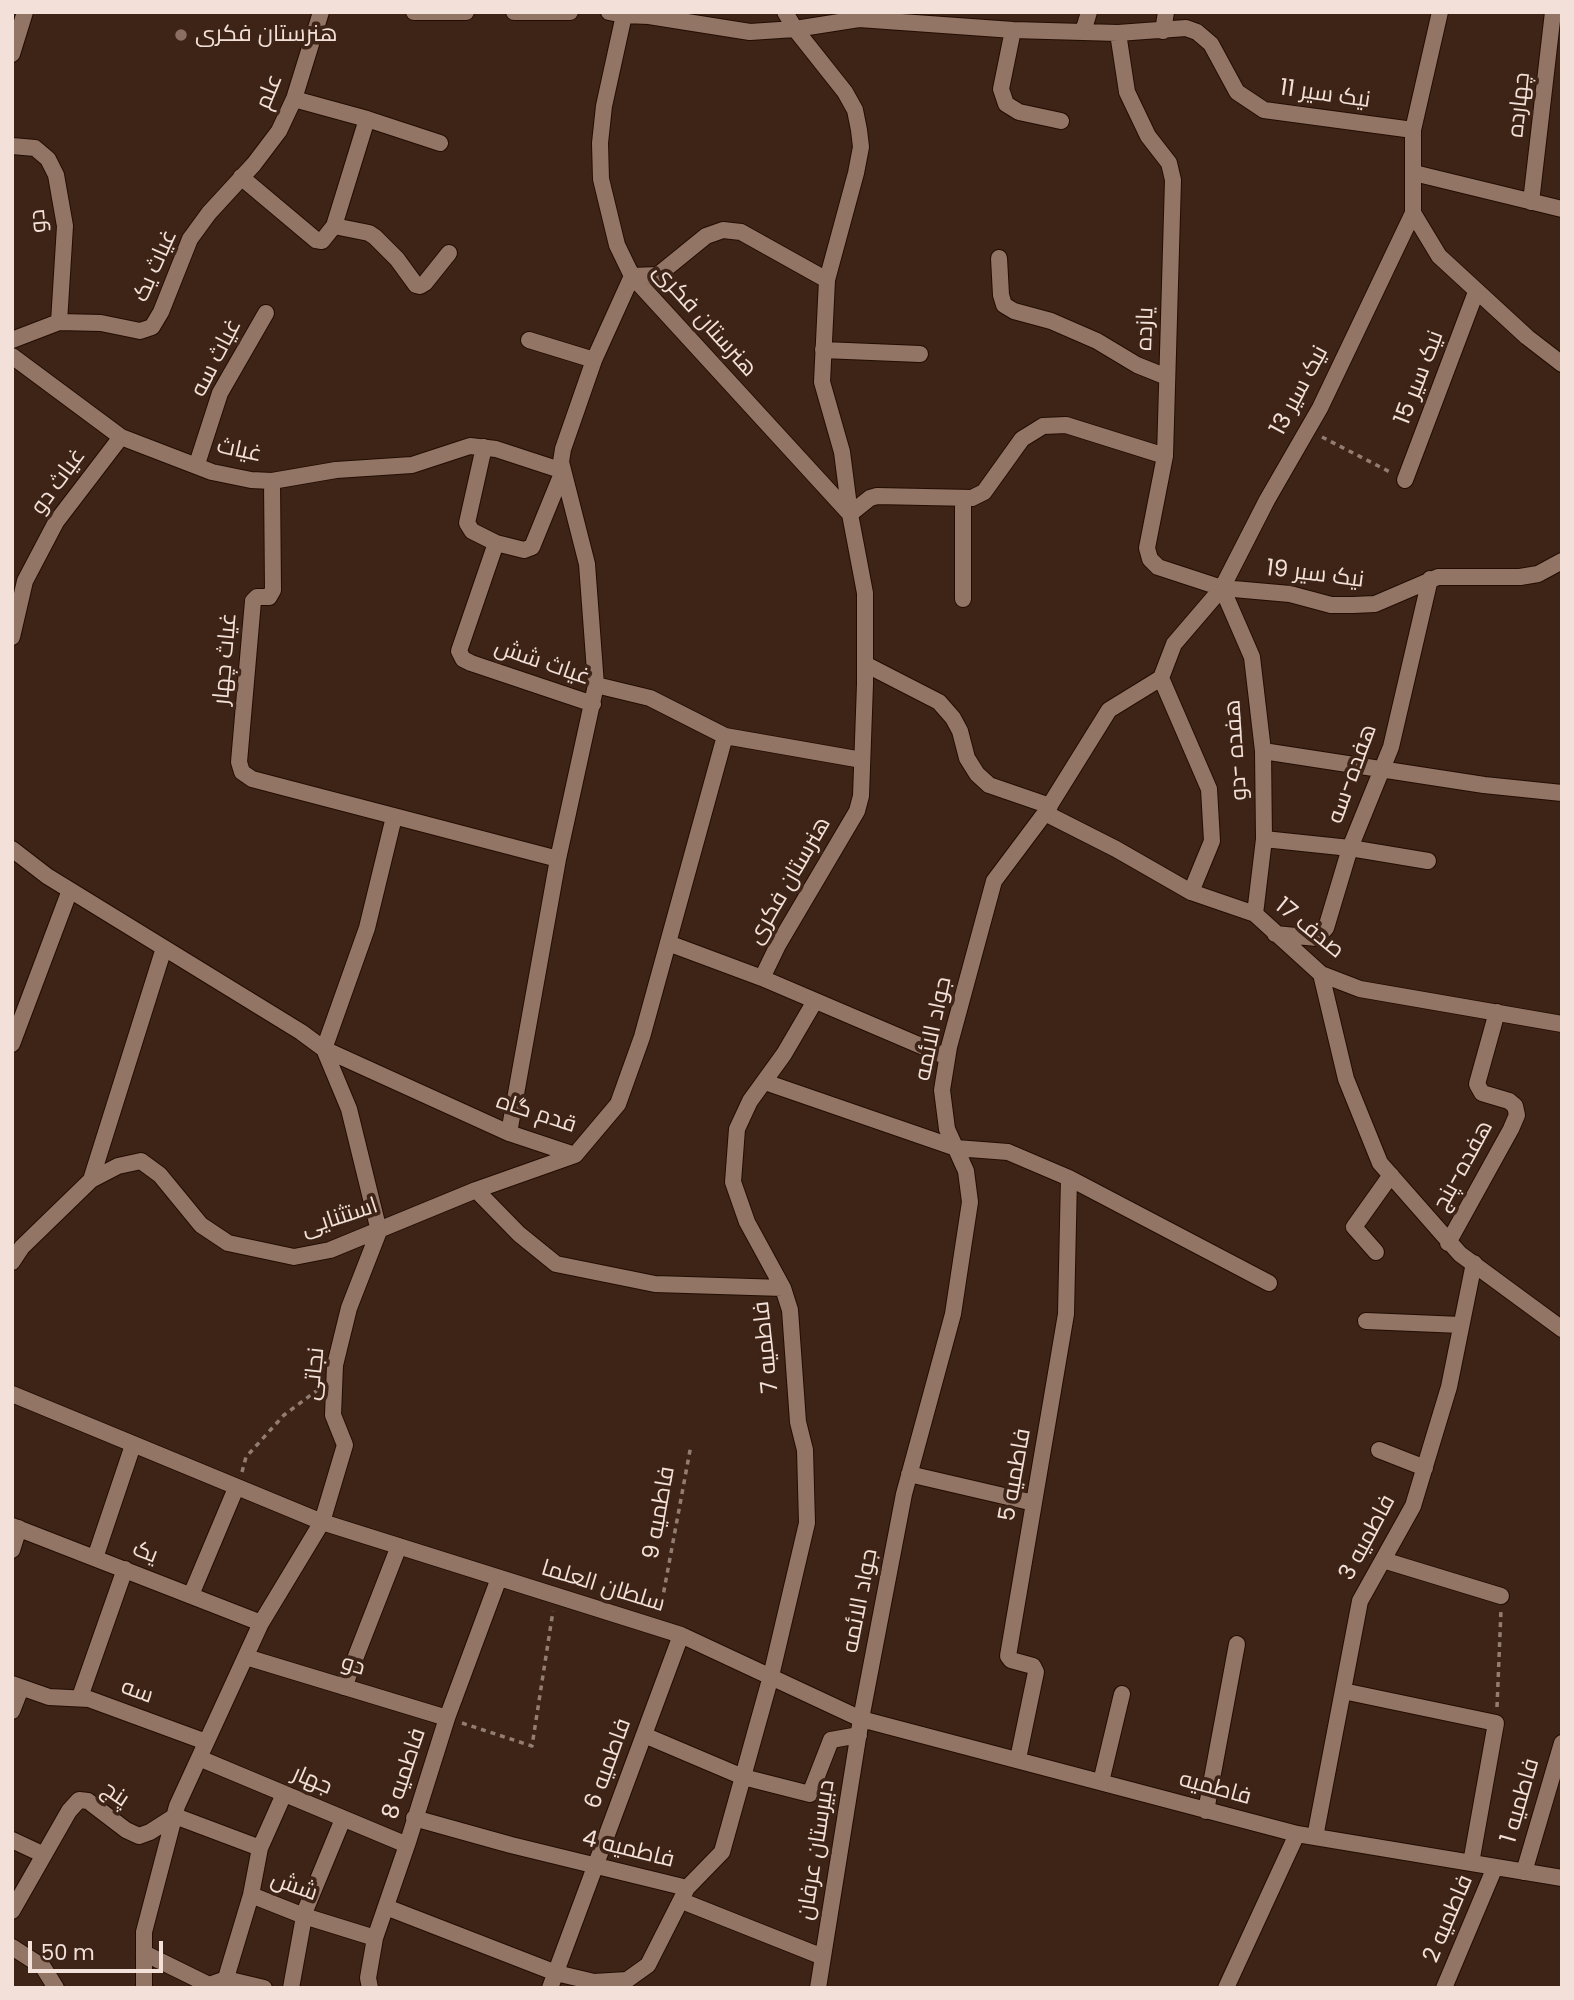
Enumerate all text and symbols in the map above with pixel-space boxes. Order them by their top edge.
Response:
place label: هنرستان فکری [195,21,338,49]
marker: هنرستان فکری [173,27,189,43]
street label: علم [250,70,290,114]
street label: چهارده [1503,71,1537,139]
street label: نیک سیر 11 [1278,75,1372,115]
street label: دو [24,208,54,234]
street label: غیاث یک [128,225,184,307]
street label: هنرستان فکری [646,259,762,383]
street label: یازده [1131,307,1161,351]
street label: غیاث سه [186,314,248,402]
street label: نیک سیر 15 [1389,327,1451,429]
street label: نیک سیر 13 [1265,341,1335,441]
street label: غیاث [214,433,264,469]
street label: غیاث دو [26,444,92,520]
street label: نیک سیر 19 [1264,555,1366,595]
street label: غیاث چهار [208,612,244,706]
street label: غیاث شش [491,634,593,692]
street label: هفده -دو [1220,699,1254,801]
street label: هفده-سه [1322,721,1384,827]
street label: هنرستان فکری [742,812,838,950]
street label: صدف 17 [1269,893,1349,965]
street label: جواد الائمه [910,975,958,1083]
street label: قدم گاه [492,1088,580,1140]
street label: هفده-پنج [1428,1116,1500,1216]
street label: استثنایی [298,1193,382,1243]
street label: فاطمیه 7 [748,1300,786,1394]
street label: نجاتی [298,1346,332,1402]
street label: فاطمیه 5 [994,1426,1038,1524]
street label: فاطمیه 9 [638,1464,682,1562]
street label: فاطمیه 3 [1334,1490,1402,1586]
street label: یک [128,1536,162,1570]
street label: جواد الائمه [837,1547,885,1655]
street label: سلطان العلما [538,1555,668,1619]
street label: دو [338,1649,368,1683]
street label: سه [117,1674,157,1710]
street label: فاطمیه 6 [580,1715,638,1813]
street label: فاطمیه 8 [377,1725,433,1823]
street label: فاطمیه 1 [1496,1755,1546,1847]
street label: جهار [288,1760,336,1802]
street label: فاطمیه [1176,1766,1254,1812]
street label: پنج [96,1776,134,1814]
street label: دبیرستان عرفان [792,1778,842,1922]
street label: فاطمیه 4 [579,1825,677,1875]
street label: شش [267,1866,321,1908]
street label: فاطمیه 2 [1418,1871,1480,1967]
scale bar [32,1926,166,1970]
text: 50 m [41,1938,95,1967]

